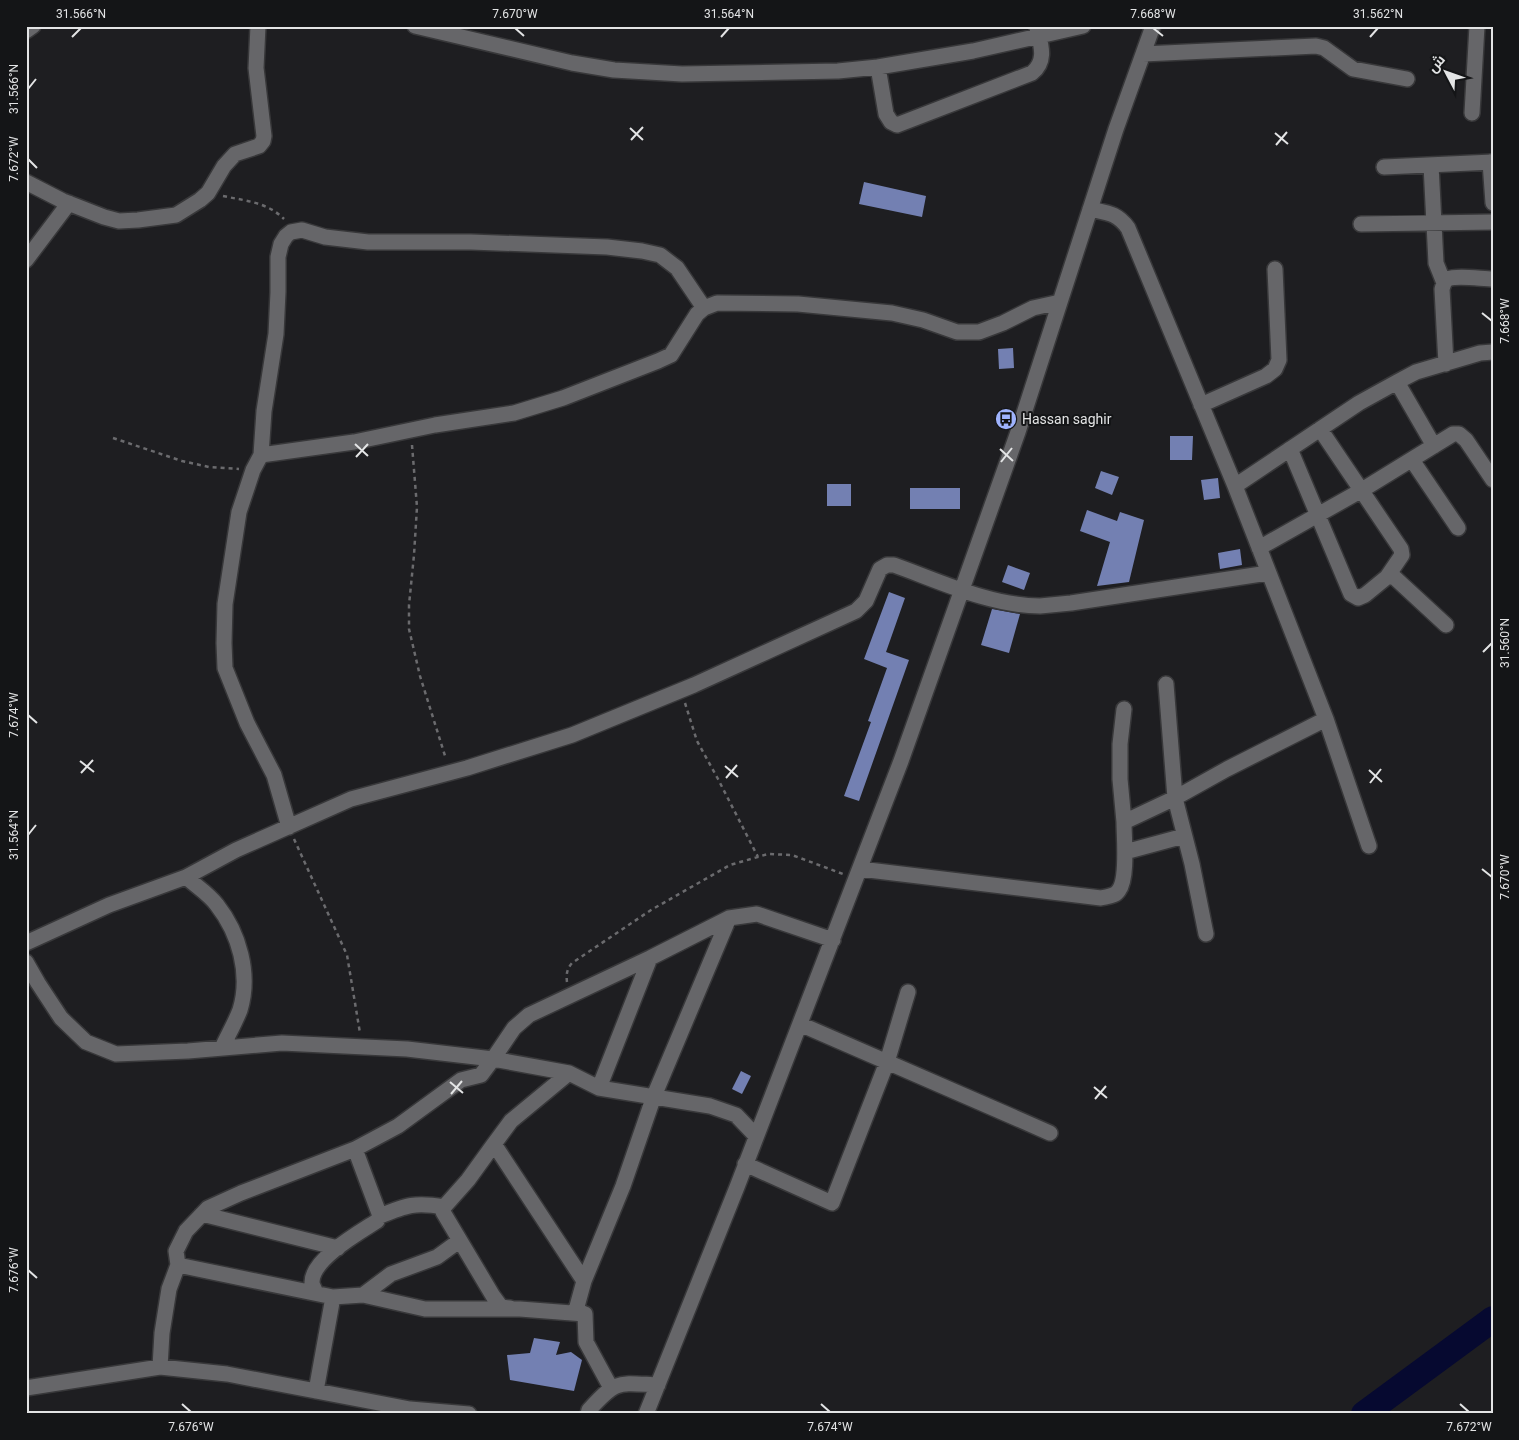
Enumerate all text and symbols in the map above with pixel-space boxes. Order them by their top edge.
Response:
text: 31.566°N [56,7,106,21]
text: 7.670°W [492,7,538,21]
text: 31.564°N [704,7,754,21]
text: 7.668°W [1130,7,1176,21]
text: 31.562°N [1353,7,1403,21]
north arrow [1422,48,1472,98]
text: ش [1424,51,1449,76]
text: 31.566°N [7,64,21,114]
text: 7.672°W [7,136,21,182]
text: 7.668°W [1498,298,1512,344]
bus stop icon: Hassan saghir [994,407,1018,431]
place label: Hassan saghir [1022,411,1112,427]
text: 31.560°N [1498,618,1512,668]
text: 7.674°W [7,692,21,738]
text: 31.564°N [7,810,21,860]
text: 7.670°W [1498,854,1512,900]
text: 7.676°W [7,1247,21,1293]
text: 7.676°W [168,1420,214,1434]
text: 7.674°W [807,1420,853,1434]
text: 7.672°W [1446,1420,1492,1434]

